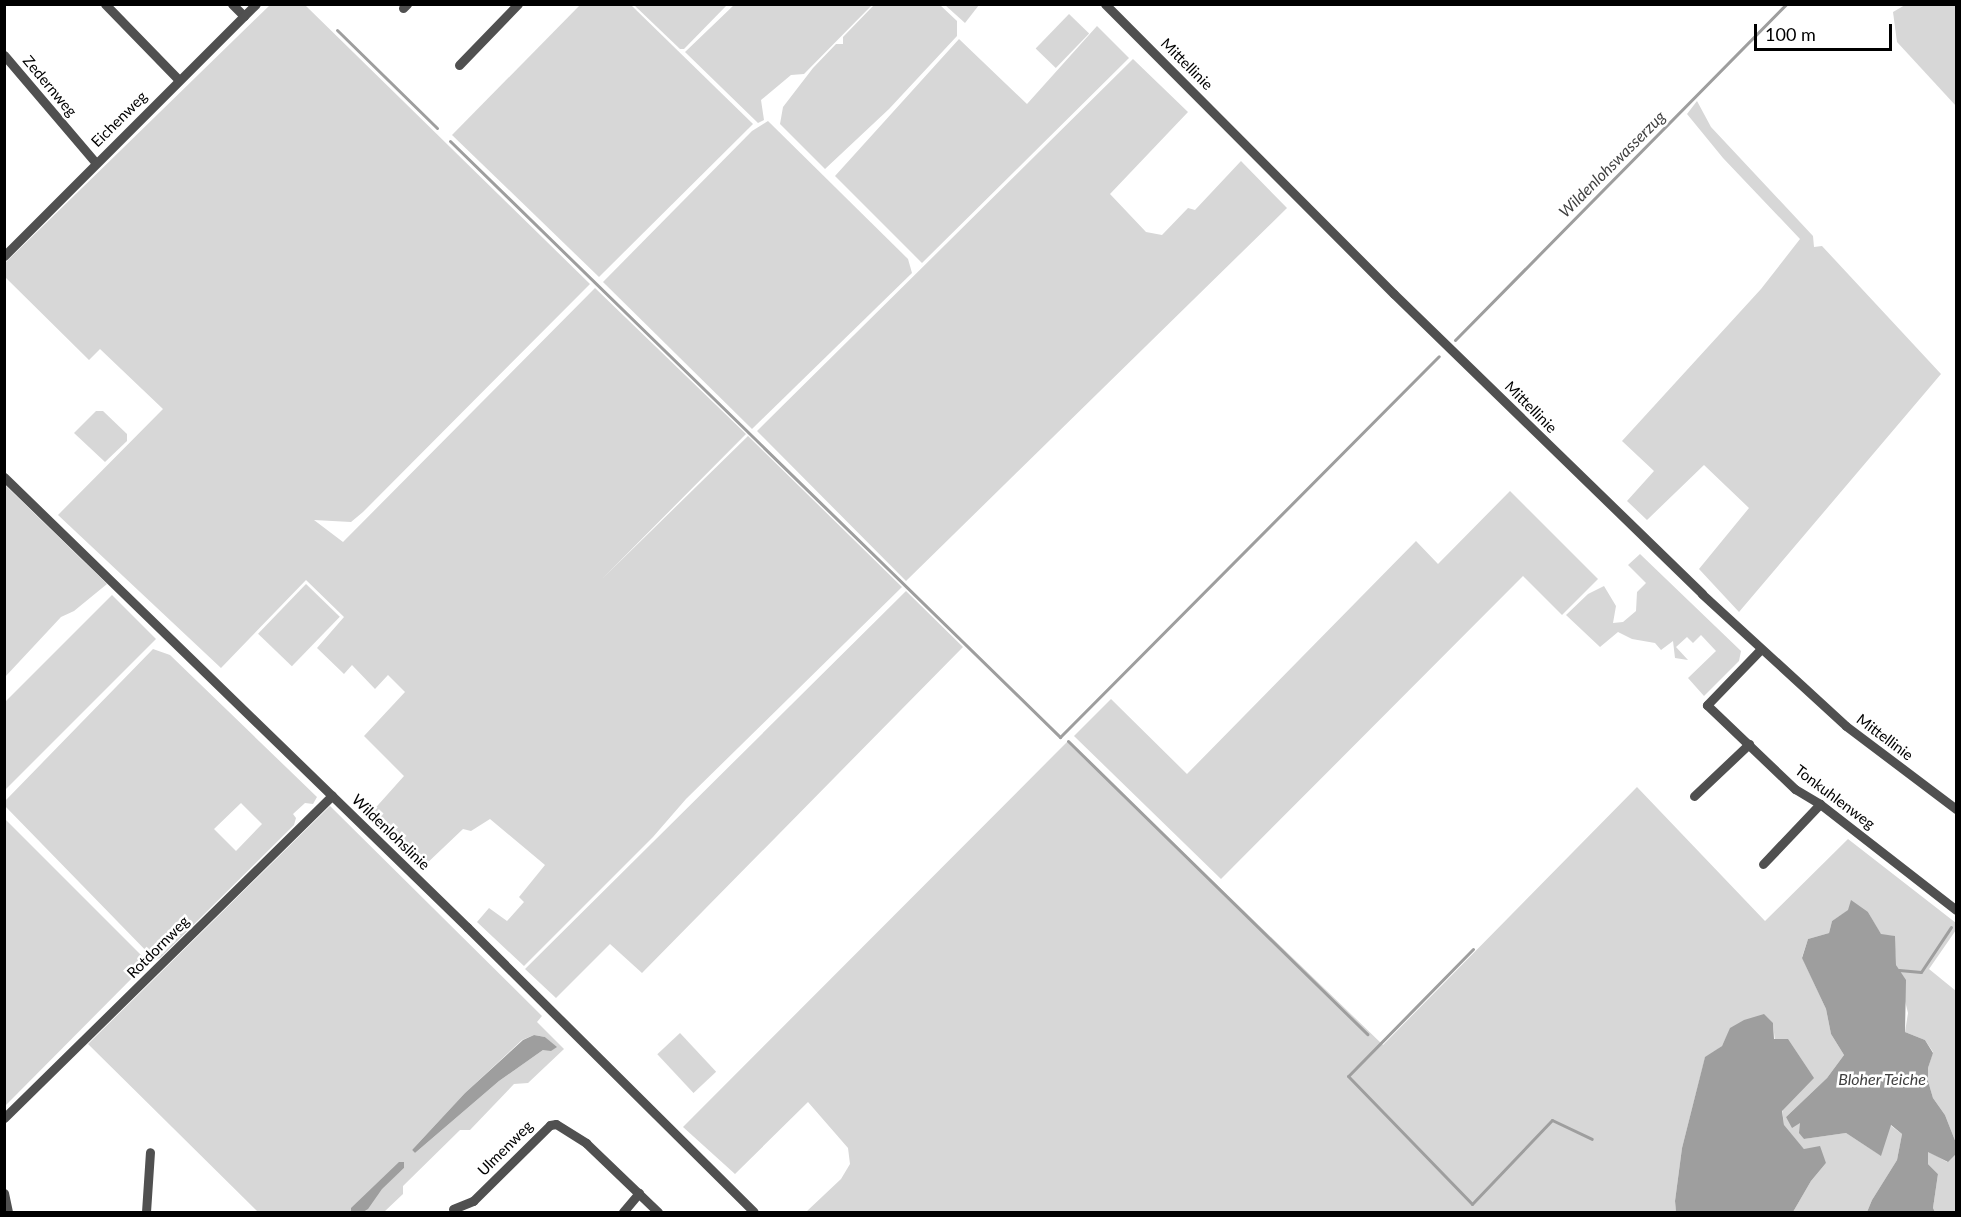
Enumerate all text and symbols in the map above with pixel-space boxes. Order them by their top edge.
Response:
scale bar [1757,12,1895,50]
text: 100 m [1765,23,1816,45]
street label: Mittellinie [1157,34,1217,94]
street label: Zedernweg [19,52,81,120]
street label: Eichenweg [87,87,151,151]
water label: Wildenlohswasserzug [1555,107,1669,221]
street label: Mittellinie [1501,377,1561,437]
street label: Mittellinie [1853,710,1917,764]
street label: Tonkuhlenweg [1791,761,1879,833]
street label: Wildenlohslinie [348,790,434,874]
street label: Rotdornweg [123,912,193,982]
water label: Bloher Teiche [1838,1069,1926,1089]
street label: Ulmenweg [474,1117,536,1179]

